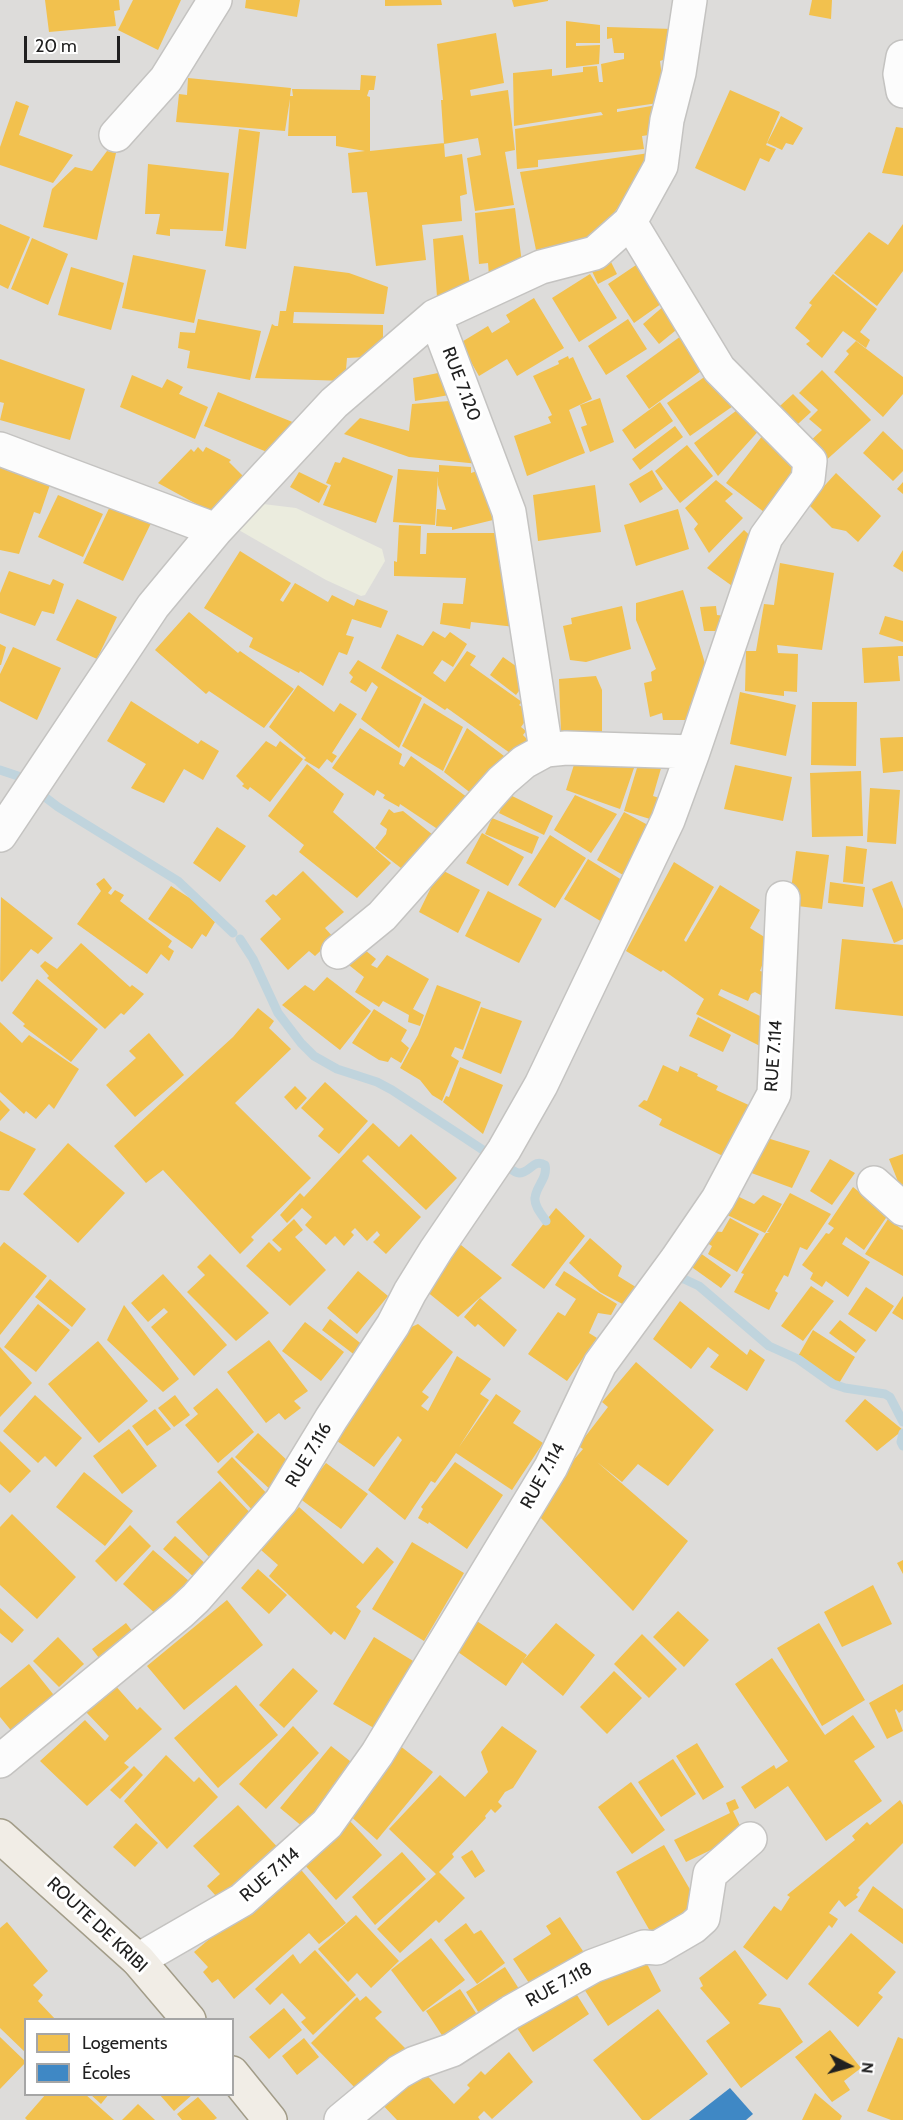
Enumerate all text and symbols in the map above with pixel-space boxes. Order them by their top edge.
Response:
scale bar [27,24,123,62]
text: 20 m [35,35,77,57]
street label: RUE 7.120 [437,344,485,424]
street label: RUE 7.114 [761,1019,787,1093]
street label: RUE 7.116 [281,1419,337,1491]
street label: RUE 7.114 [516,1439,570,1513]
street label: RUE 7.114 [236,1843,304,1907]
street label: ROUTE DE KRIBI [42,1873,152,1977]
street label: RUE 7.118 [522,1958,596,2012]
legend [24,2018,234,2096]
text: Logements [82,2032,167,2054]
north arrow [819,2036,879,2096]
text: N [857,2061,877,2075]
text: Écoles [82,2062,130,2084]

